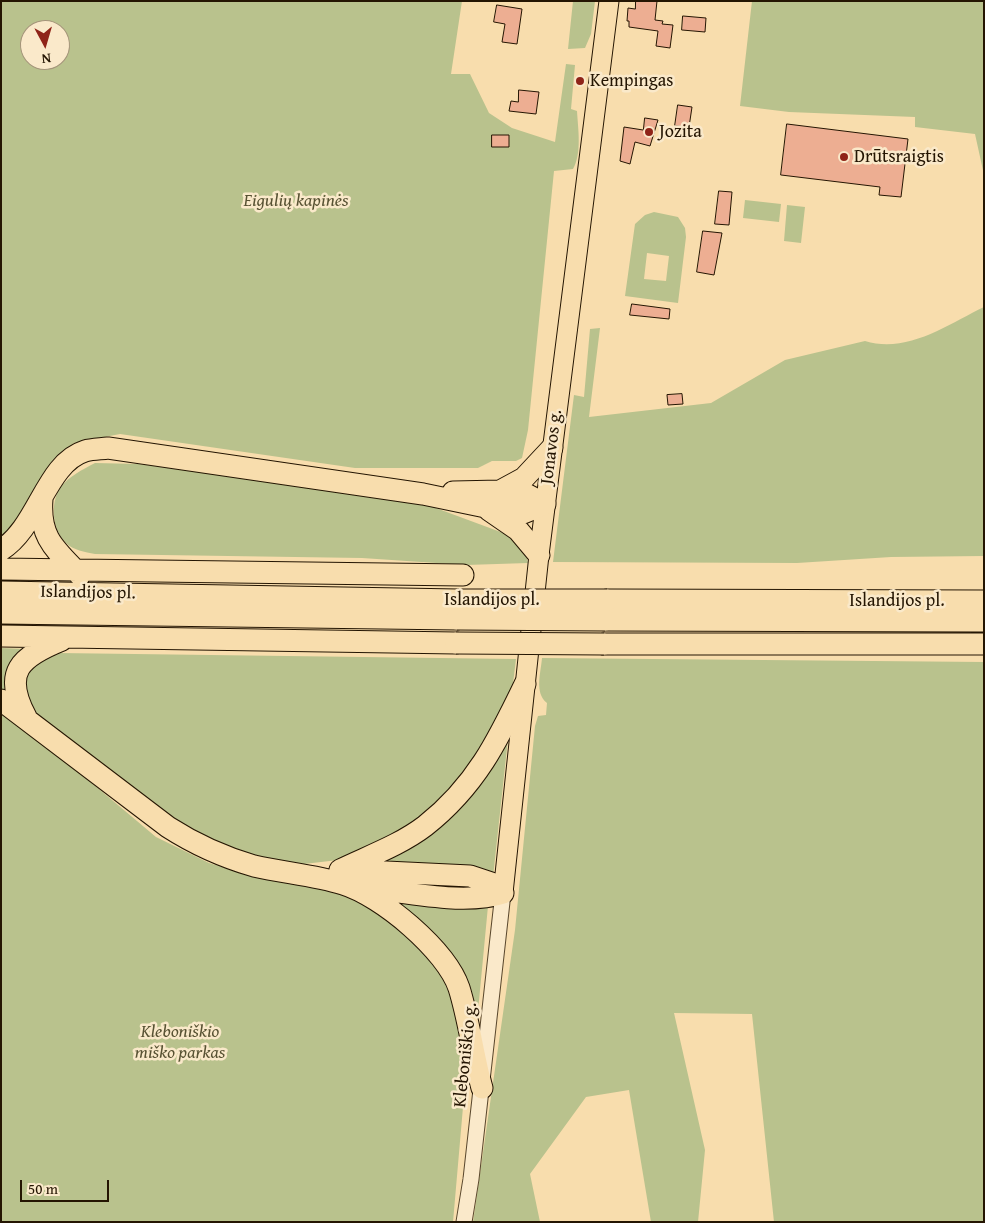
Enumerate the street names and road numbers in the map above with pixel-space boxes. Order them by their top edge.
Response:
street label: Jonavos g. [537,408,567,486]
street label: Islandijos pl. [40,581,136,605]
street label: Islandijos pl. [444,589,540,611]
street label: Islandijos pl. [849,590,945,612]
street label: Kleboniškio g. [450,1001,482,1109]

